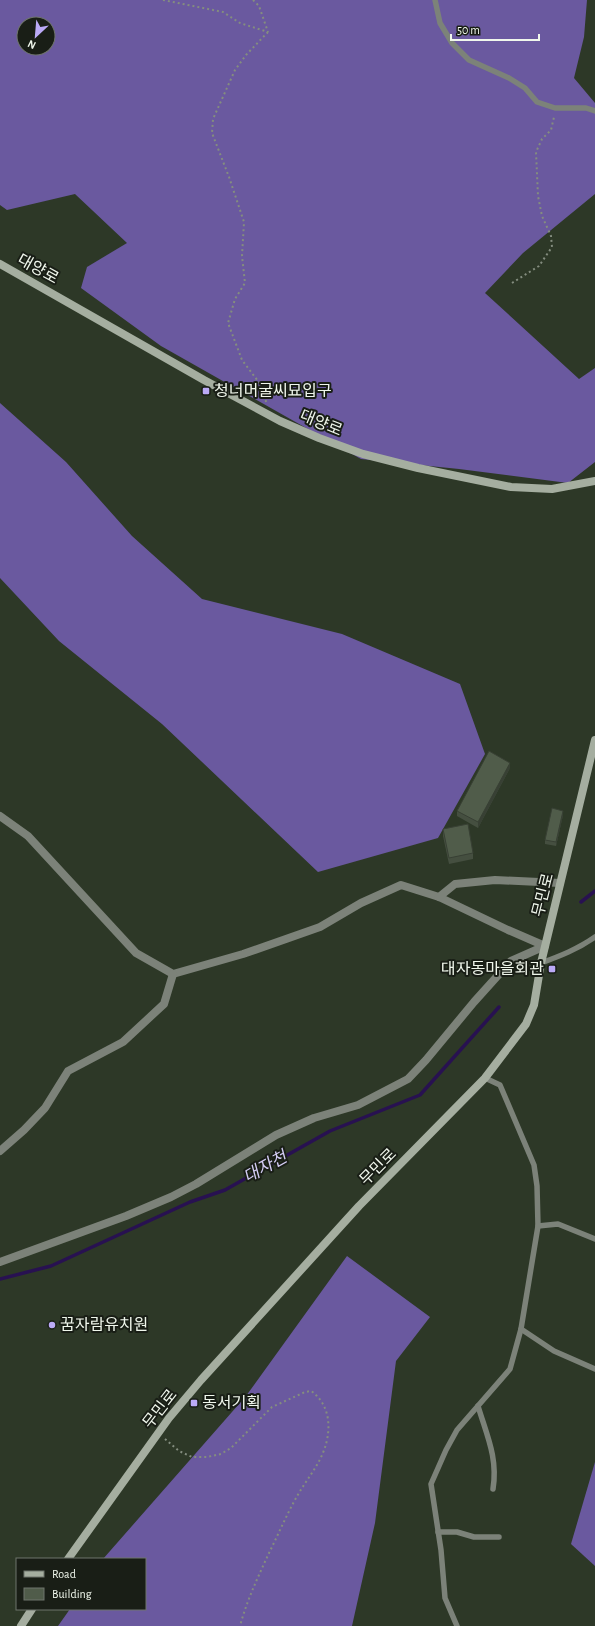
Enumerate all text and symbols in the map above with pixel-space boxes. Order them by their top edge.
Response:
north arrow [16,16,56,56]
scale bar [451,16,539,42]
text: 50 m [457,24,480,36]
text: N [26,38,38,51]
street label: 대양로 [15,251,61,287]
place label: 청너머굴씨묘입구 [214,383,332,399]
marker: 청너머굴씨묘입구 [201,386,211,396]
street label: 대양로 [298,407,345,439]
street label: 무민로 [530,871,556,918]
place label: 대자동마을회관 [441,961,544,977]
marker: 대자동마을회관 [547,964,557,974]
water label: 대자천 [240,1146,292,1186]
street label: 무민로 [357,1146,399,1188]
place label: 꿈자람유치원 [60,1317,148,1333]
marker: 꿈자람유치원 [47,1320,57,1330]
street label: 무민로 [140,1386,180,1431]
place label: 동서기획 [202,1395,261,1411]
marker: 동서기획 [189,1398,199,1408]
legend [16,1558,146,1610]
text: Road [52,1568,76,1580]
text: Building [52,1588,92,1600]

